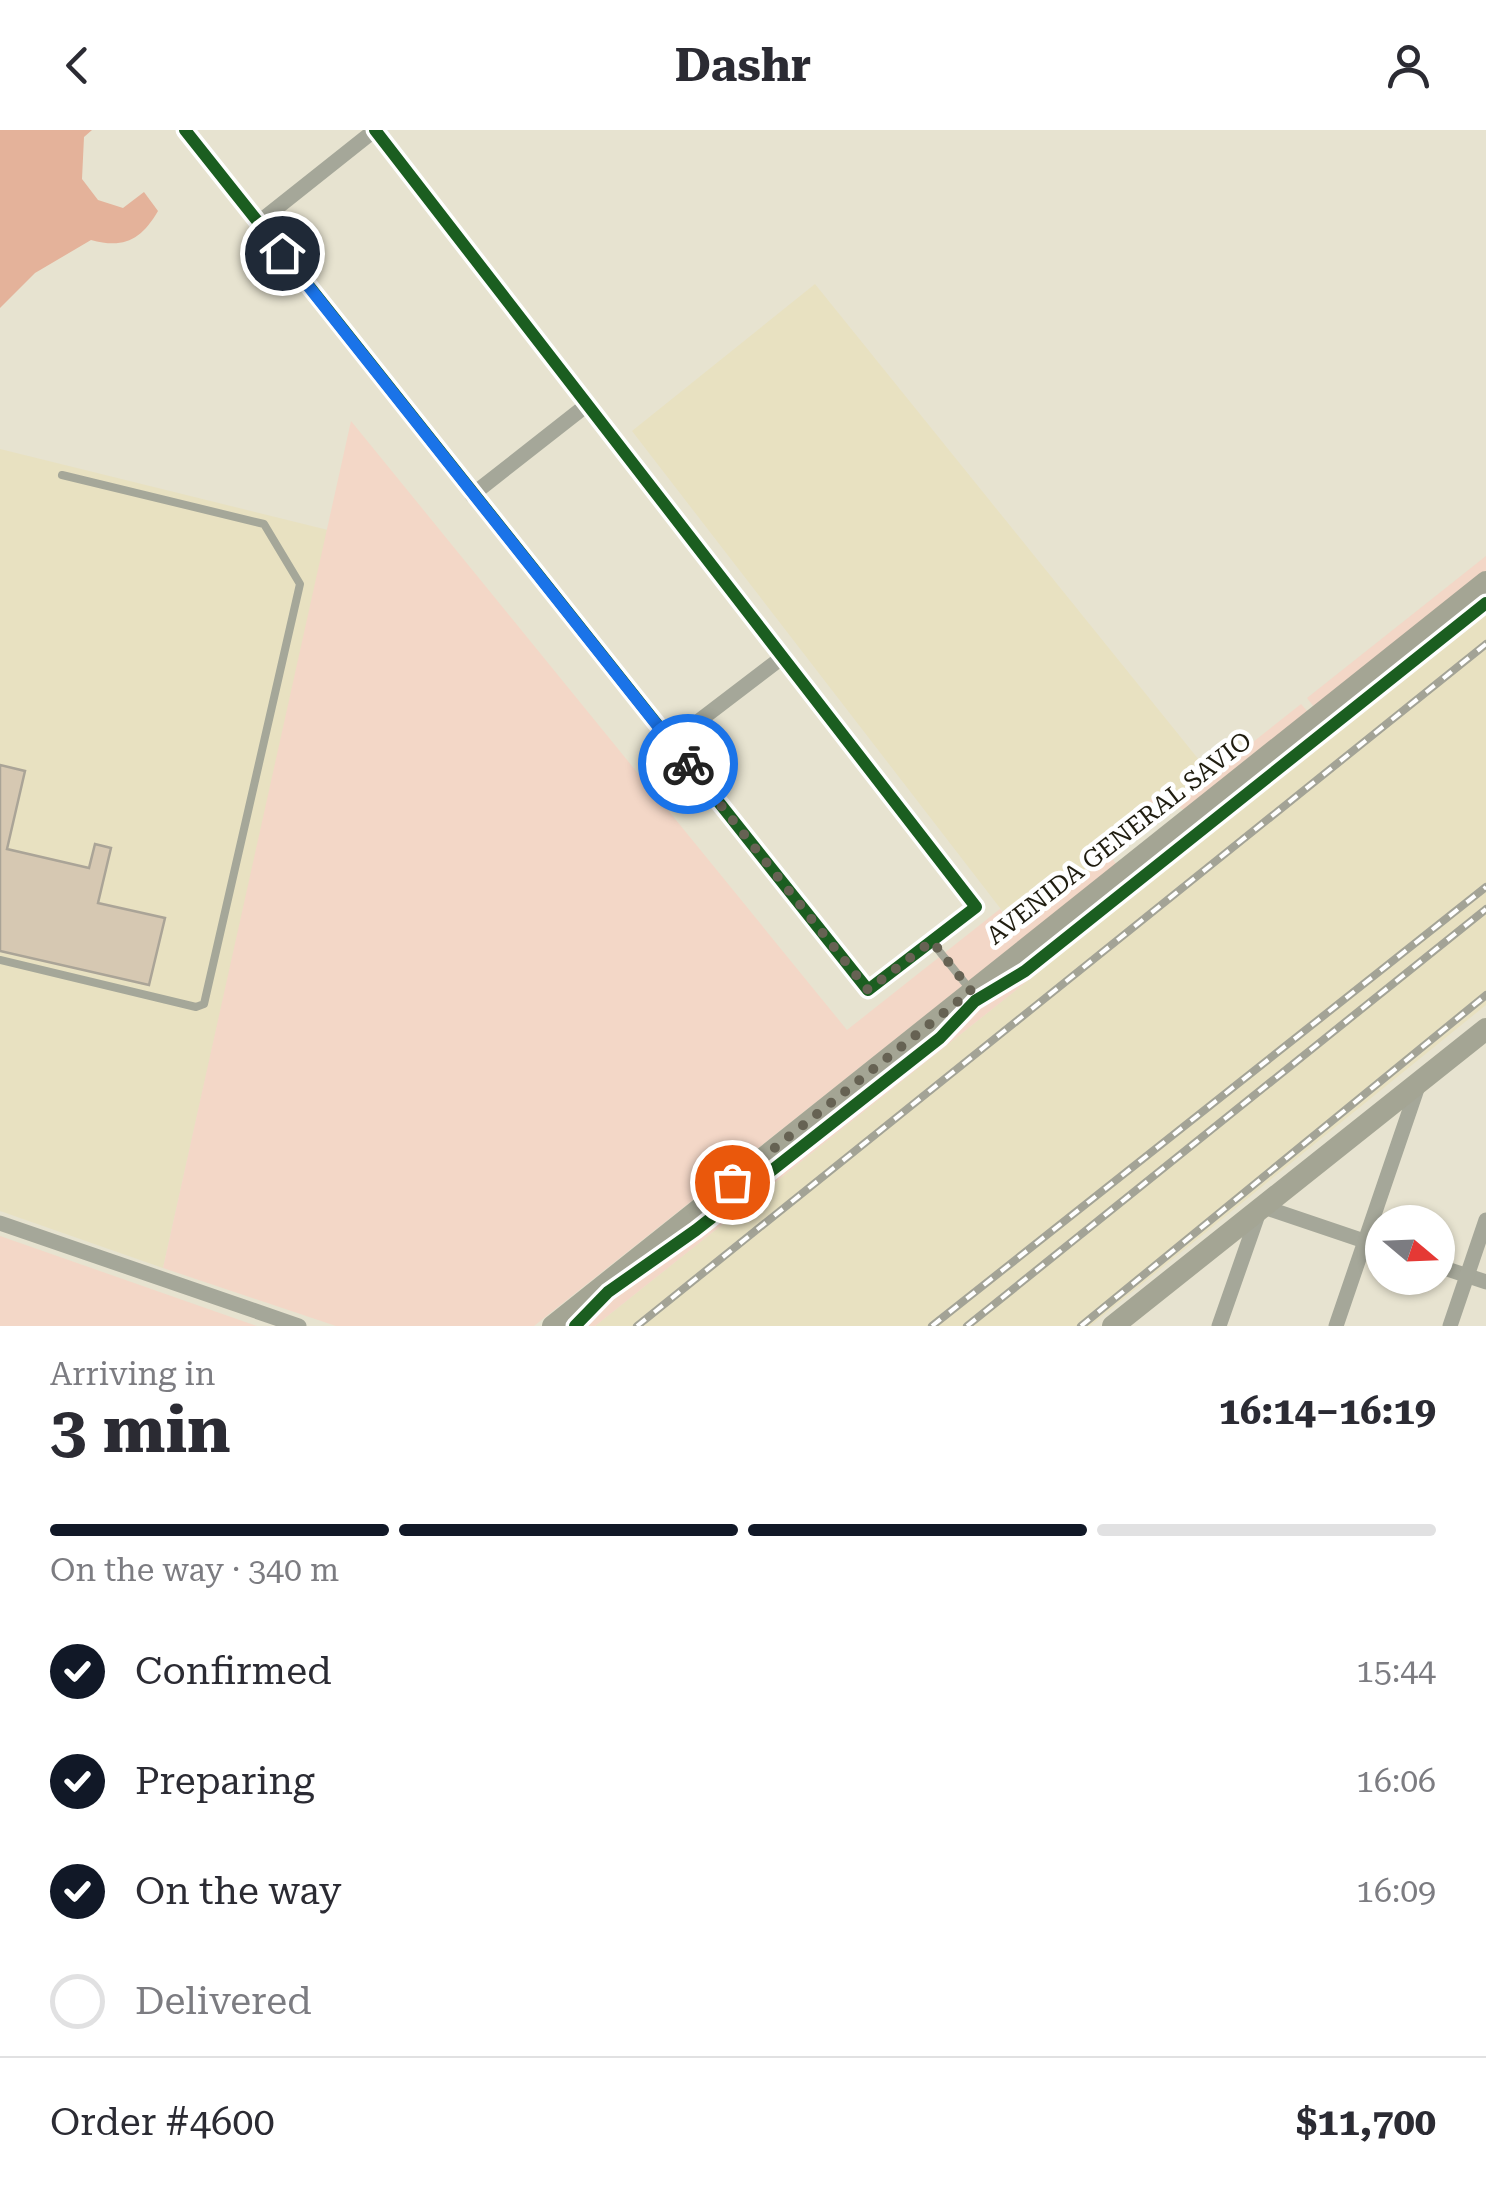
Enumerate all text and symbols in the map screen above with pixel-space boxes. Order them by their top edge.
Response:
icon: back [50,38,105,93]
icon: person [1381,38,1436,93]
text: Dashr [675,39,811,92]
pin [240,211,325,296]
icon: home [255,226,310,281]
courier [638,714,738,814]
street label: AVENIDA GENERAL SAVIO [981,726,1257,950]
icon: bike [661,737,716,792]
pin [690,1140,775,1225]
icon: bag [705,1155,760,1210]
north arrow [1365,1205,1455,1295]
map controls [1365,1205,1455,1295]
text: Arriving in [50,1355,215,1393]
text: 16:14–16:19 [1219,1389,1436,1433]
text: 3 min [50,1392,231,1468]
text: On the way · 340 m [50,1551,339,1589]
icon: check [50,1644,105,1699]
text: Confirmed [135,1649,332,1693]
text: 15:44 [1356,1652,1436,1690]
icon: check [50,1754,105,1809]
text: Preparing [135,1759,315,1803]
text: 16:06 [1356,1762,1436,1800]
icon: check [50,1864,105,1919]
text: On the way [135,1869,341,1913]
text: 16:09 [1356,1872,1436,1910]
text: Delivered [135,1979,312,2023]
text: Order #4600 [50,2100,275,2144]
text: $11,700 [1296,2100,1436,2144]

